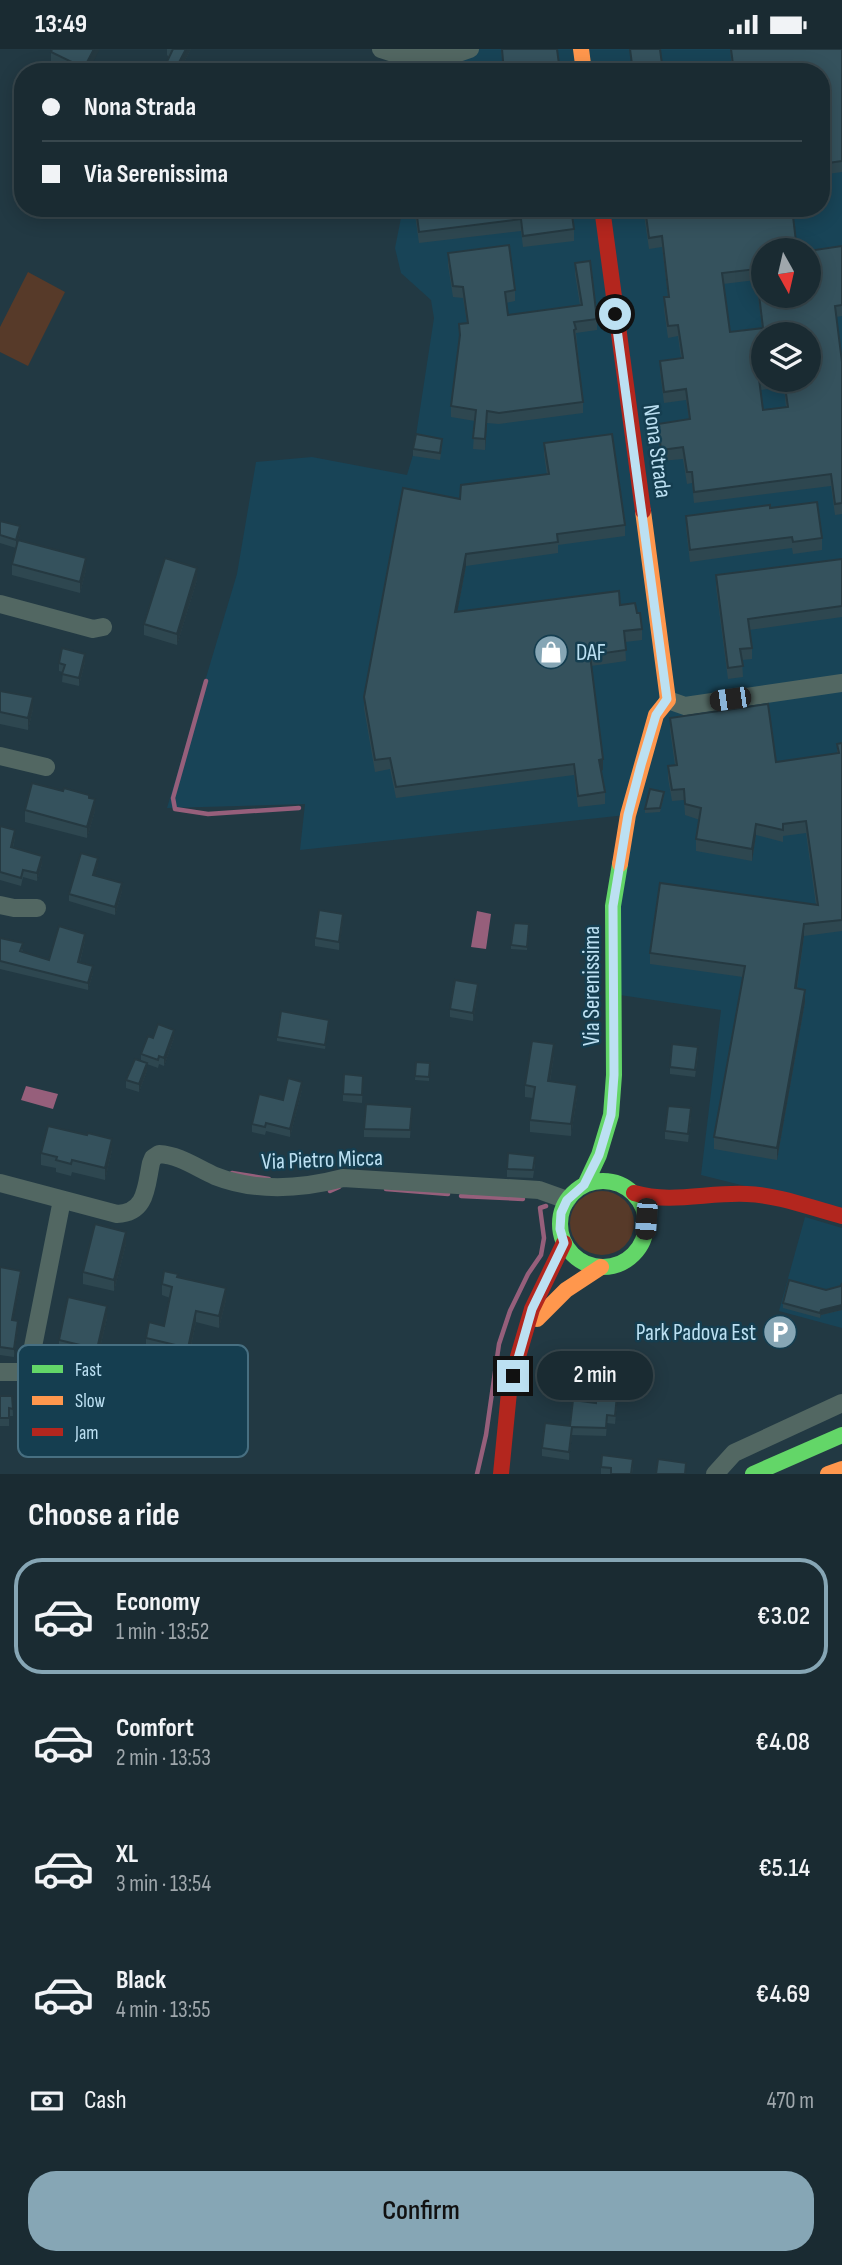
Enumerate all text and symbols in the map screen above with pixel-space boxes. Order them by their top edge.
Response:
text: 13:49 [35,9,87,40]
text: Nona Strada [84,92,196,123]
text: Via Serenissima [84,159,228,190]
north arrow [751,238,821,308]
map controls [751,238,821,392]
route start [599,298,631,330]
button: layers [751,322,821,392]
street label: Nona Strada [637,403,677,500]
shop icon: DAF [532,633,570,671]
place label: DAF [576,639,606,667]
car [708,686,753,712]
street label: Via Serenissima [578,926,606,1046]
street label: Via Pietro Micca [261,1144,383,1176]
car [635,1197,658,1241]
parking icon: Park Padova Est [761,1313,799,1351]
place label: Park Padova Est [636,1319,756,1347]
legend [18,1345,248,1457]
callout: 2 min [538,1351,653,1401]
text: Fast [75,1359,102,1382]
route end [497,1360,529,1392]
text: 2 min [573,1361,617,1389]
text: Slow [75,1390,105,1413]
text: Jam [74,1422,98,1445]
text: Choose a ride [28,1496,180,1535]
icon: car [32,1585,95,1648]
text: Economy [116,1587,200,1618]
text: €3.02 [757,1601,810,1632]
text: 1 min · 13:52 [116,1618,209,1646]
icon: car [32,1711,95,1774]
text: Comfort [116,1713,194,1744]
text: €4.08 [756,1727,810,1758]
text: 2 min · 13:53 [116,1744,211,1772]
icon: car [32,1837,95,1900]
text: XL [116,1839,138,1870]
text: €5.14 [758,1853,810,1884]
text: 3 min · 13:54 [116,1870,211,1898]
icon: car [32,1963,95,2026]
text: Black [116,1965,166,1996]
text: €4.69 [756,1979,810,2010]
text: 4 min · 13:55 [116,1996,211,2024]
icon: cash [28,2082,66,2120]
text: Cash [84,2085,127,2116]
text: 470 m [767,2087,814,2115]
button: Confirm [28,2171,814,2251]

